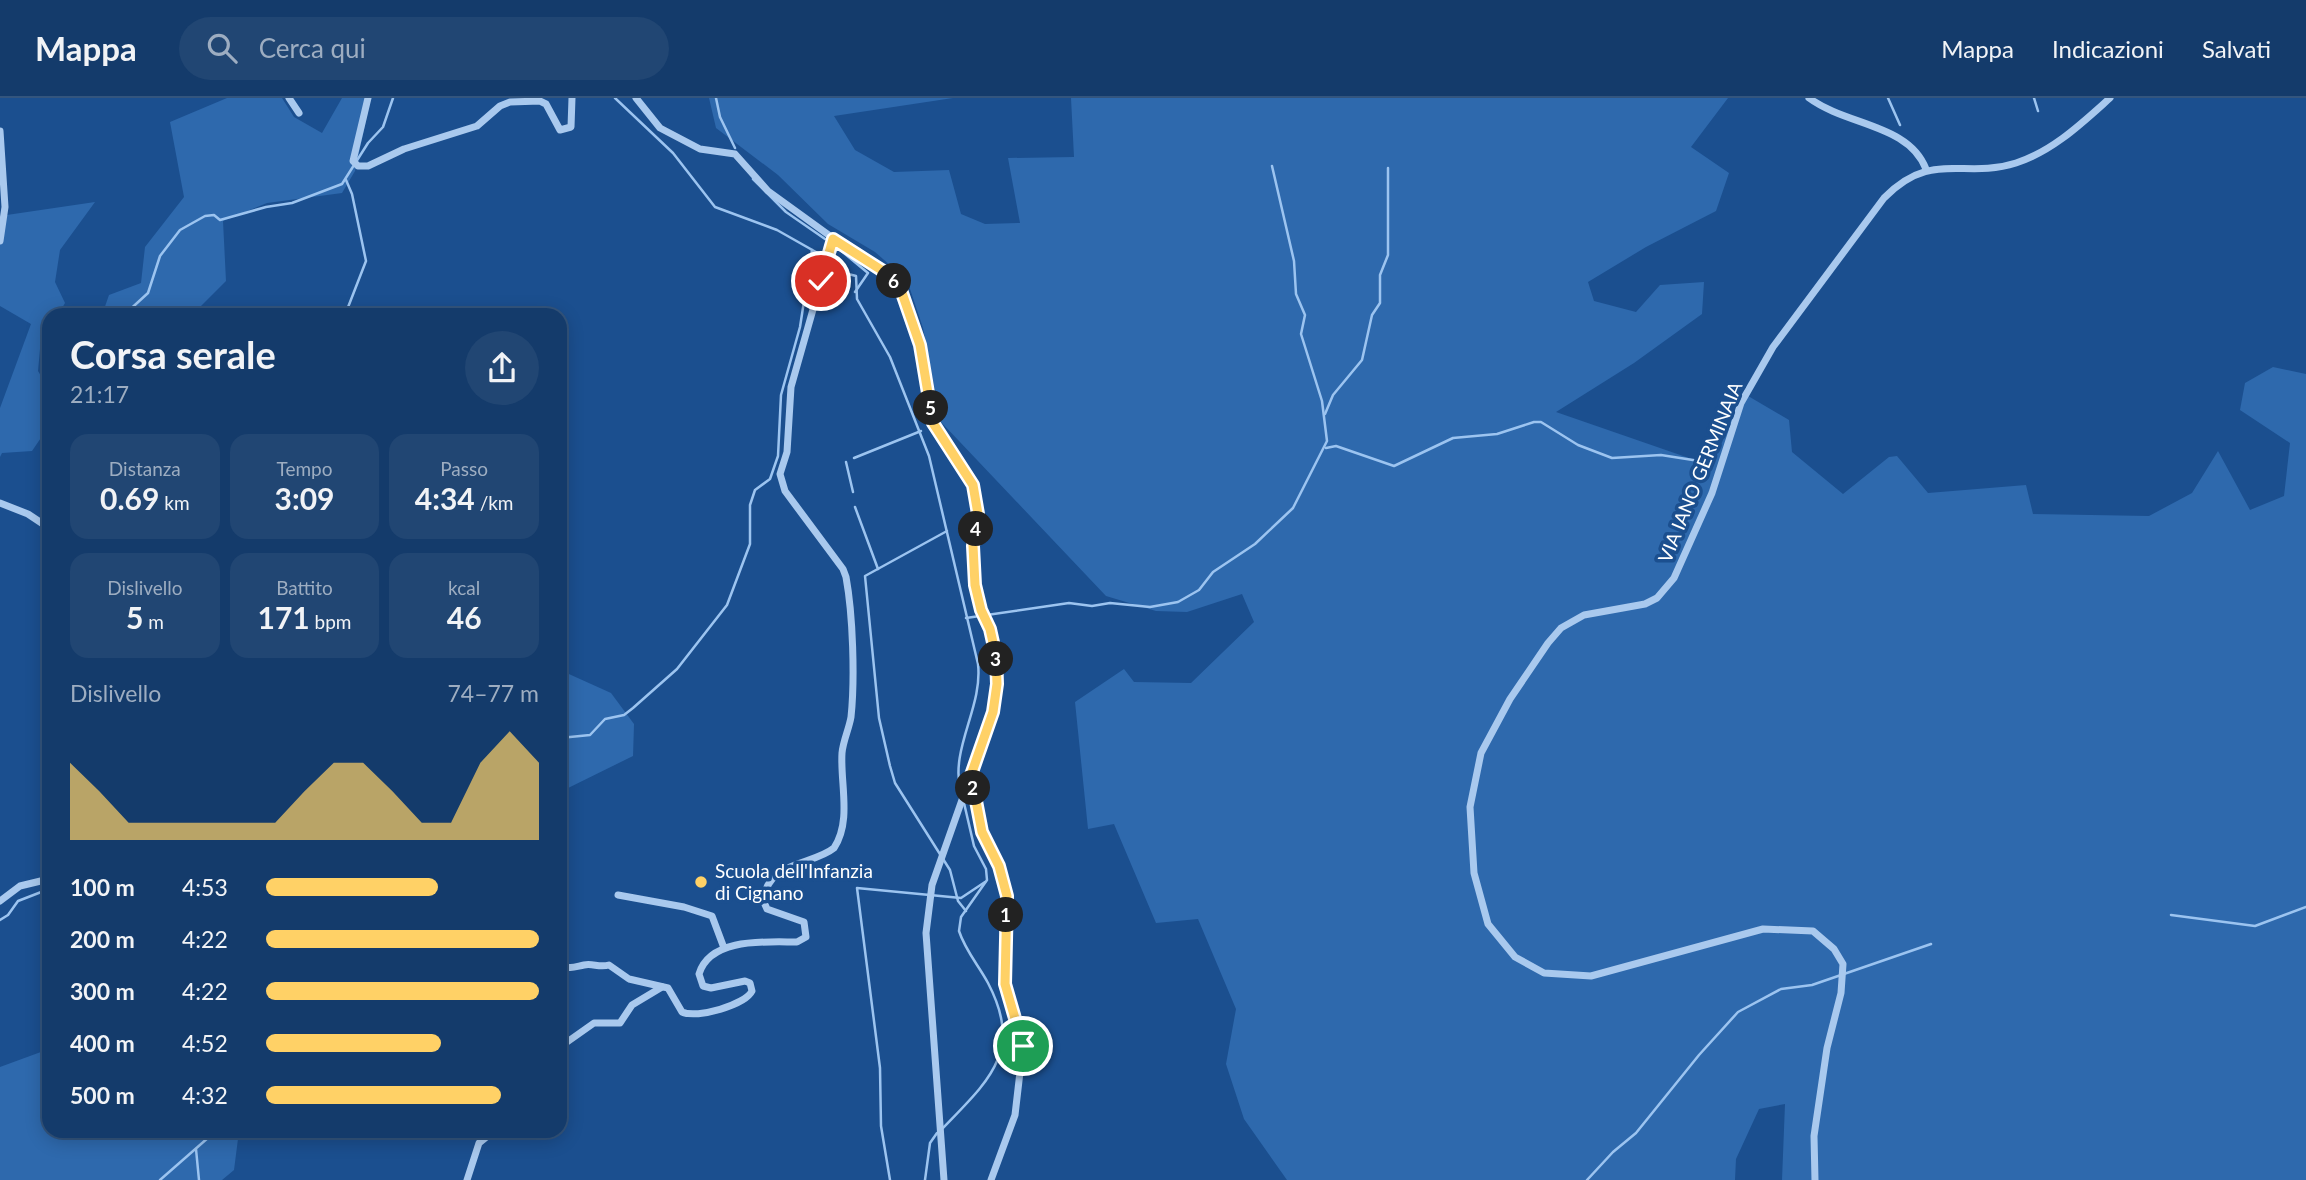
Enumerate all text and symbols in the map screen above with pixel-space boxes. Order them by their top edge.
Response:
search box [179,17,669,80]
text: Mappa [35,28,137,68]
icon: search [203,29,241,67]
text: Cerca qui [259,32,366,64]
text: Mappa [1941,34,2014,63]
text: Indicazioni [2052,34,2164,63]
text: Salvati [2202,34,2271,63]
pin [791,251,851,311]
icon: check [802,262,840,300]
pin: 6 [876,264,912,298]
text: 6 [888,269,899,292]
text: Corsa serale [70,331,276,377]
button: share [465,331,539,405]
street label: VIA IANO GERMINAIA [1653,378,1746,566]
text: 21:17 [70,380,129,408]
pin: 5 [914,390,948,426]
text: 5 [925,396,936,419]
text: Distanza [109,457,181,480]
text: Tempo [277,457,332,480]
text: Passo [440,457,488,480]
text: 0.69 [100,480,159,516]
text: 3:09 [275,480,334,516]
text: 4:34 [415,480,475,516]
text: km [159,491,190,514]
text: /km [475,491,514,514]
pin: 4 [958,512,993,546]
text: 4 [970,517,981,540]
text: Dislivello [107,576,183,599]
text: Battito [276,576,333,599]
text: kcal [448,576,480,599]
text: 5 [126,599,143,635]
text: 171 [258,599,310,635]
text: 46 [447,599,482,635]
text: m [143,610,164,633]
text: bpm [310,610,351,633]
pin: 3 [978,642,1014,676]
text: 3 [990,647,1001,670]
text: Dislivello [70,679,161,707]
text: 74–77 m [447,679,539,707]
pin: 2 [956,770,990,806]
text: 2 [967,776,978,799]
place label: Scuola dell'Infanzia di Cignano [715,859,873,904]
text: 100 m [70,873,135,901]
text: 4:53 [182,873,228,901]
marker: Scuola dell'Infanzia di Cignano [693,874,709,890]
pin: 1 [988,898,1024,932]
text: 1 [1000,903,1011,926]
text: 200 m [70,925,135,953]
text: 4:22 [182,925,228,953]
text: 300 m [70,977,135,1005]
text: 4:22 [182,977,228,1005]
pin [993,1016,1053,1076]
icon: arrive [1004,1027,1042,1065]
text: 400 m [70,1029,135,1057]
text: 4:52 [182,1029,228,1057]
text: 500 m [70,1081,135,1109]
text: 4:32 [182,1081,228,1109]

